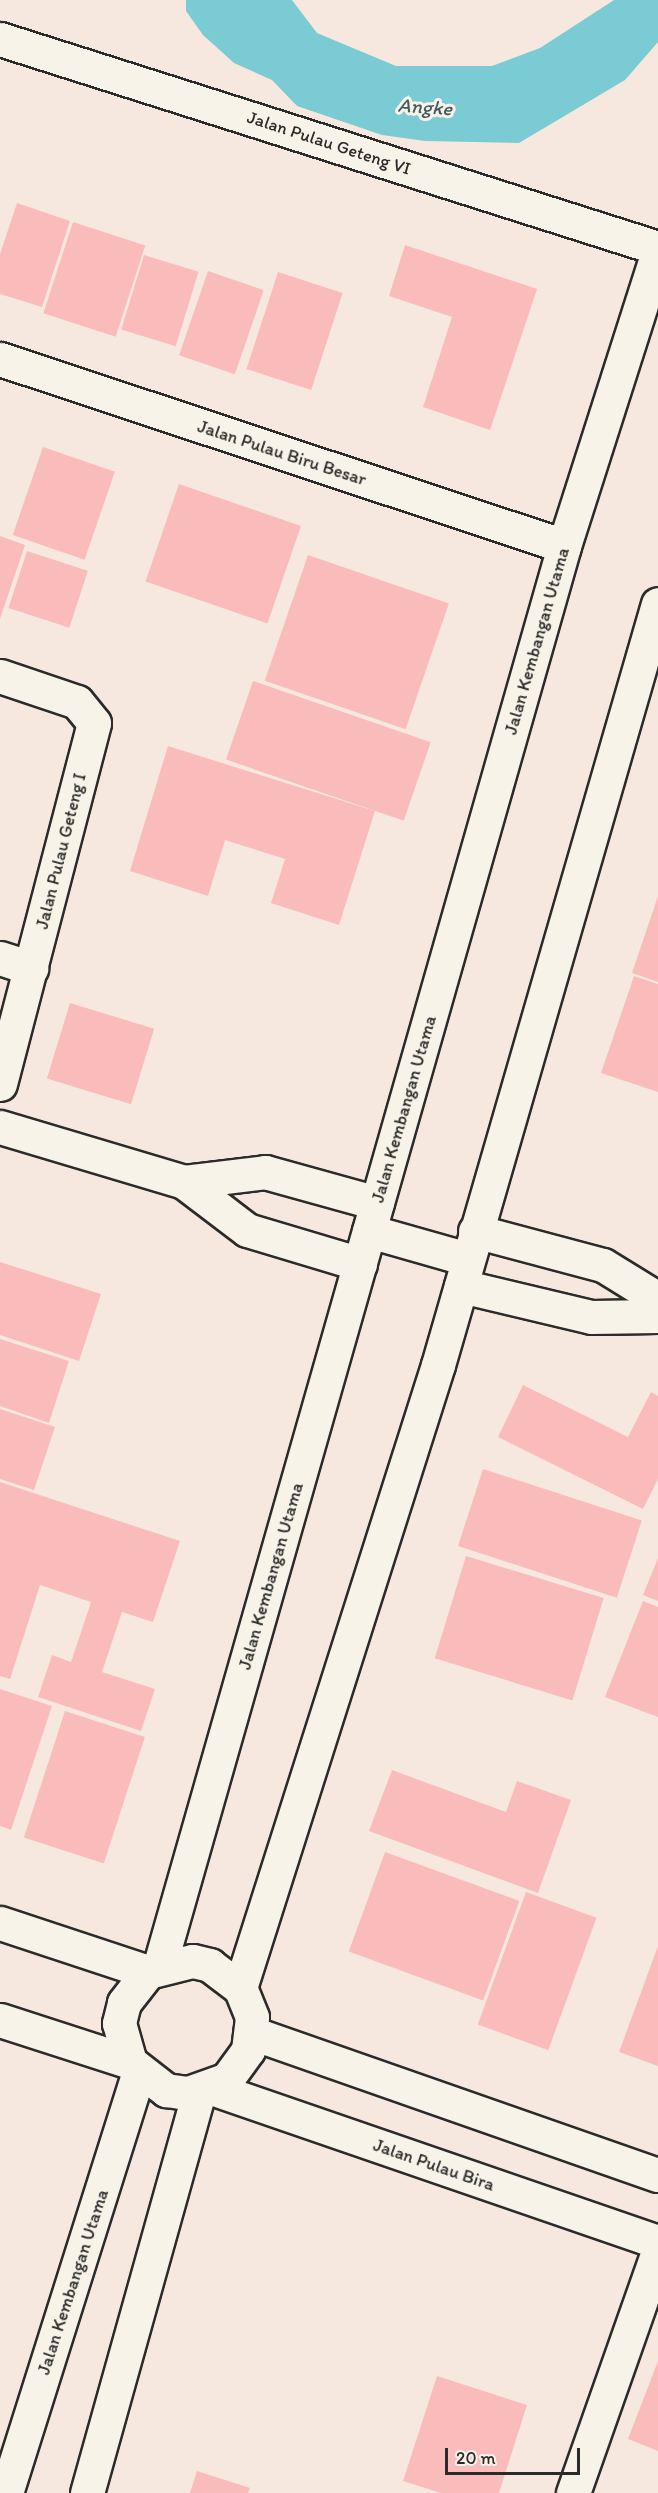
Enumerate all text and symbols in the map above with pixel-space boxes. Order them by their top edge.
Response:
water label: Angke [397,93,453,121]
street label: Jalan Pulau Geteng VI [245,106,413,180]
street label: Jalan Pulau Biru Besar [196,416,368,490]
street label: Jalan Kembangan Utama [500,545,574,737]
street label: Jalan Pulau Geteng I [31,771,91,931]
street label: Jalan Kembangan Utama [367,1013,441,1205]
street label: Jalan Kembangan Utama [234,1480,308,1672]
street label: Jalan Pulau Bira [371,2134,497,2196]
street label: Jalan Kembangan Utama [33,2187,113,2377]
scale bar [448,2436,583,2474]
text: 20 m [456,2447,496,2469]

